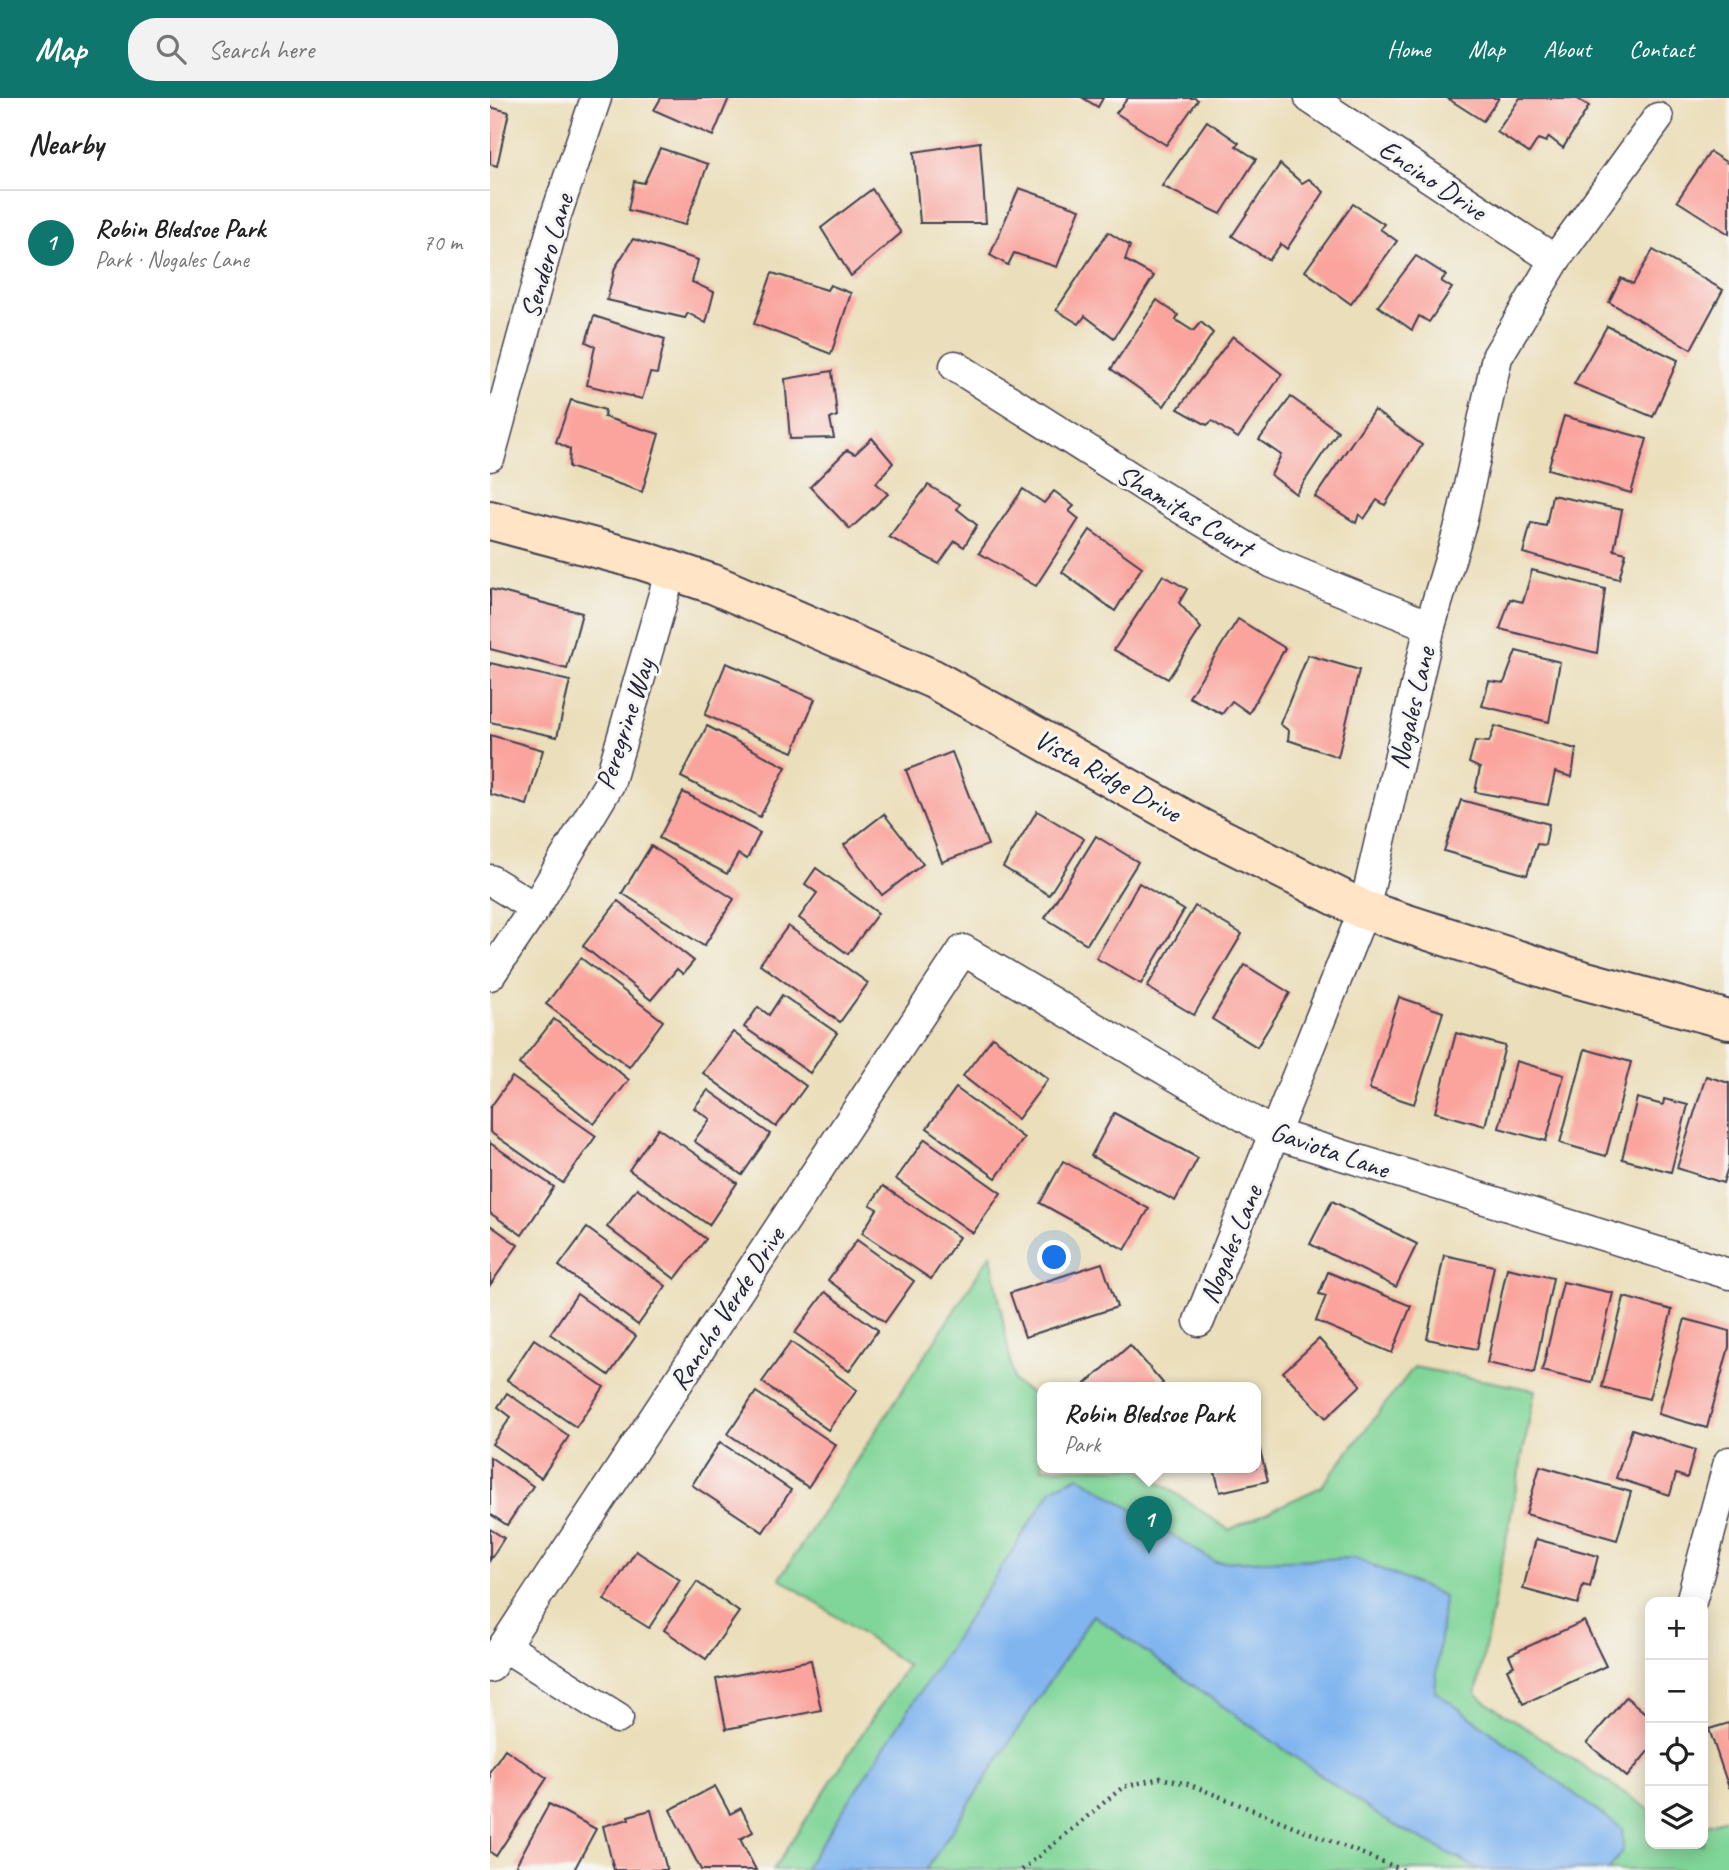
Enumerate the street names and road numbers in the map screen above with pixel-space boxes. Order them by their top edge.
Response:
street label: Encino Drive [1372,131,1495,229]
street label: Sendero Lane [512,188,581,322]
street label: Shamitas Court [1111,456,1262,566]
street label: Nogales Lane [1381,642,1443,772]
street label: Peregrine Way [587,652,663,794]
street label: Vista Ridge Drive [1029,721,1189,831]
street label: Gaviota Lane [1266,1113,1395,1187]
street label: Nogales Lane [1191,1178,1271,1308]
street label: Rancho Verde Drive [661,1218,793,1396]

